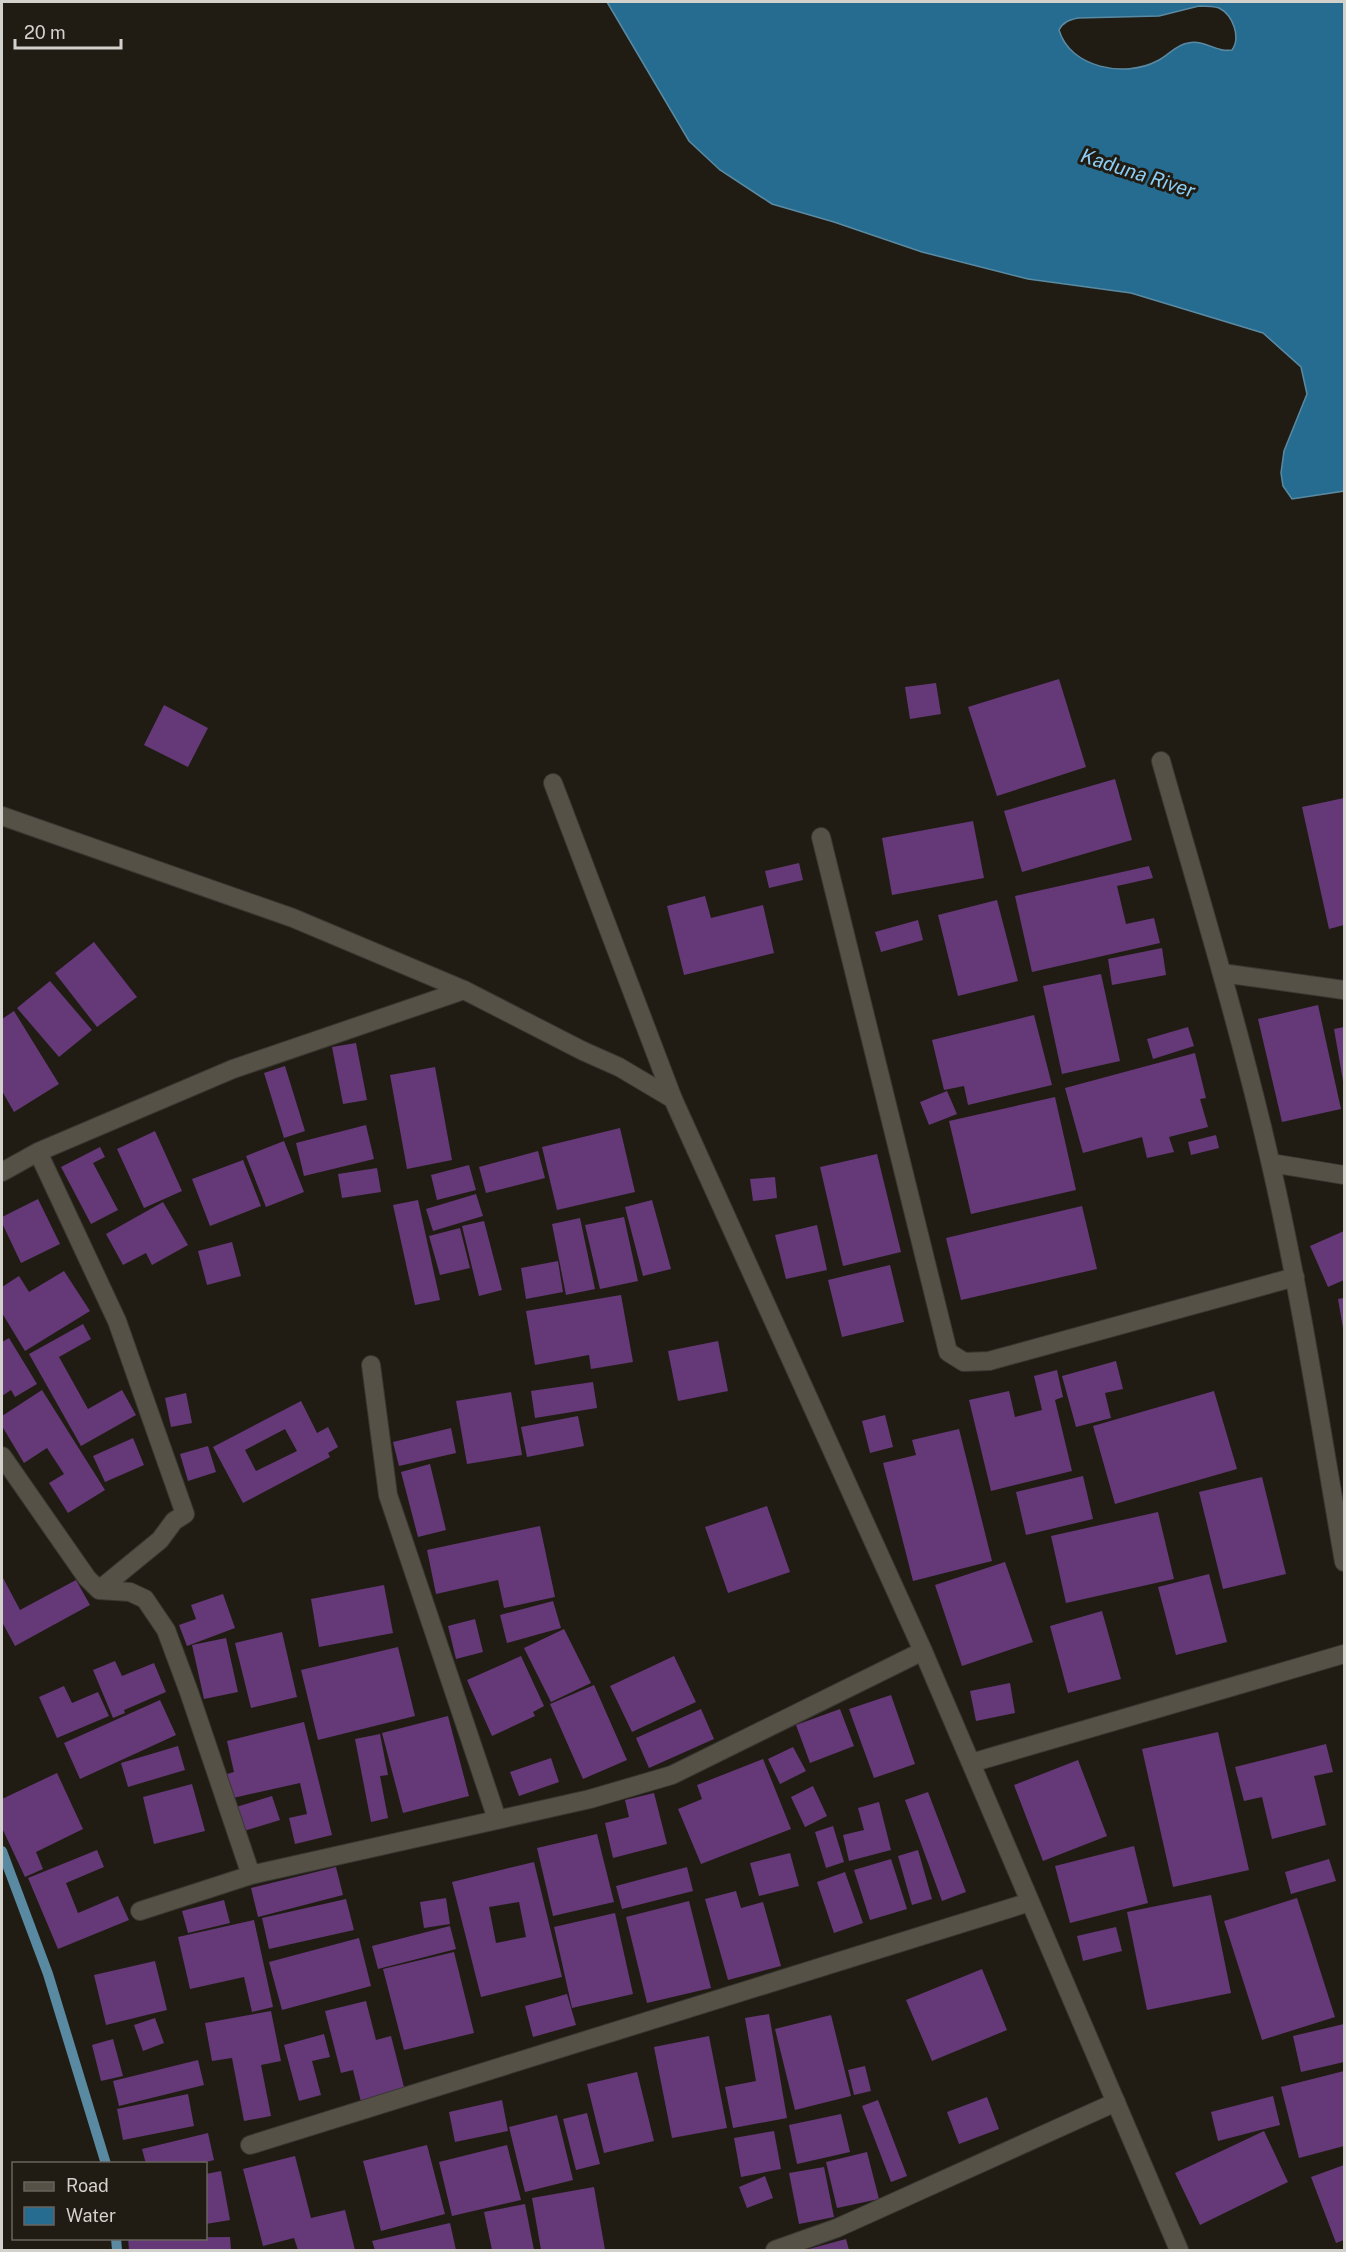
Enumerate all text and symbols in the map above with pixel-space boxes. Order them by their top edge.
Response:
scale bar [15,12,122,50]
text: 20 m [24,22,66,43]
water label: Kaduna River [1078,143,1199,203]
legend [12,2162,207,2240]
text: Road [66,2175,109,2196]
text: Water [66,2205,116,2226]

